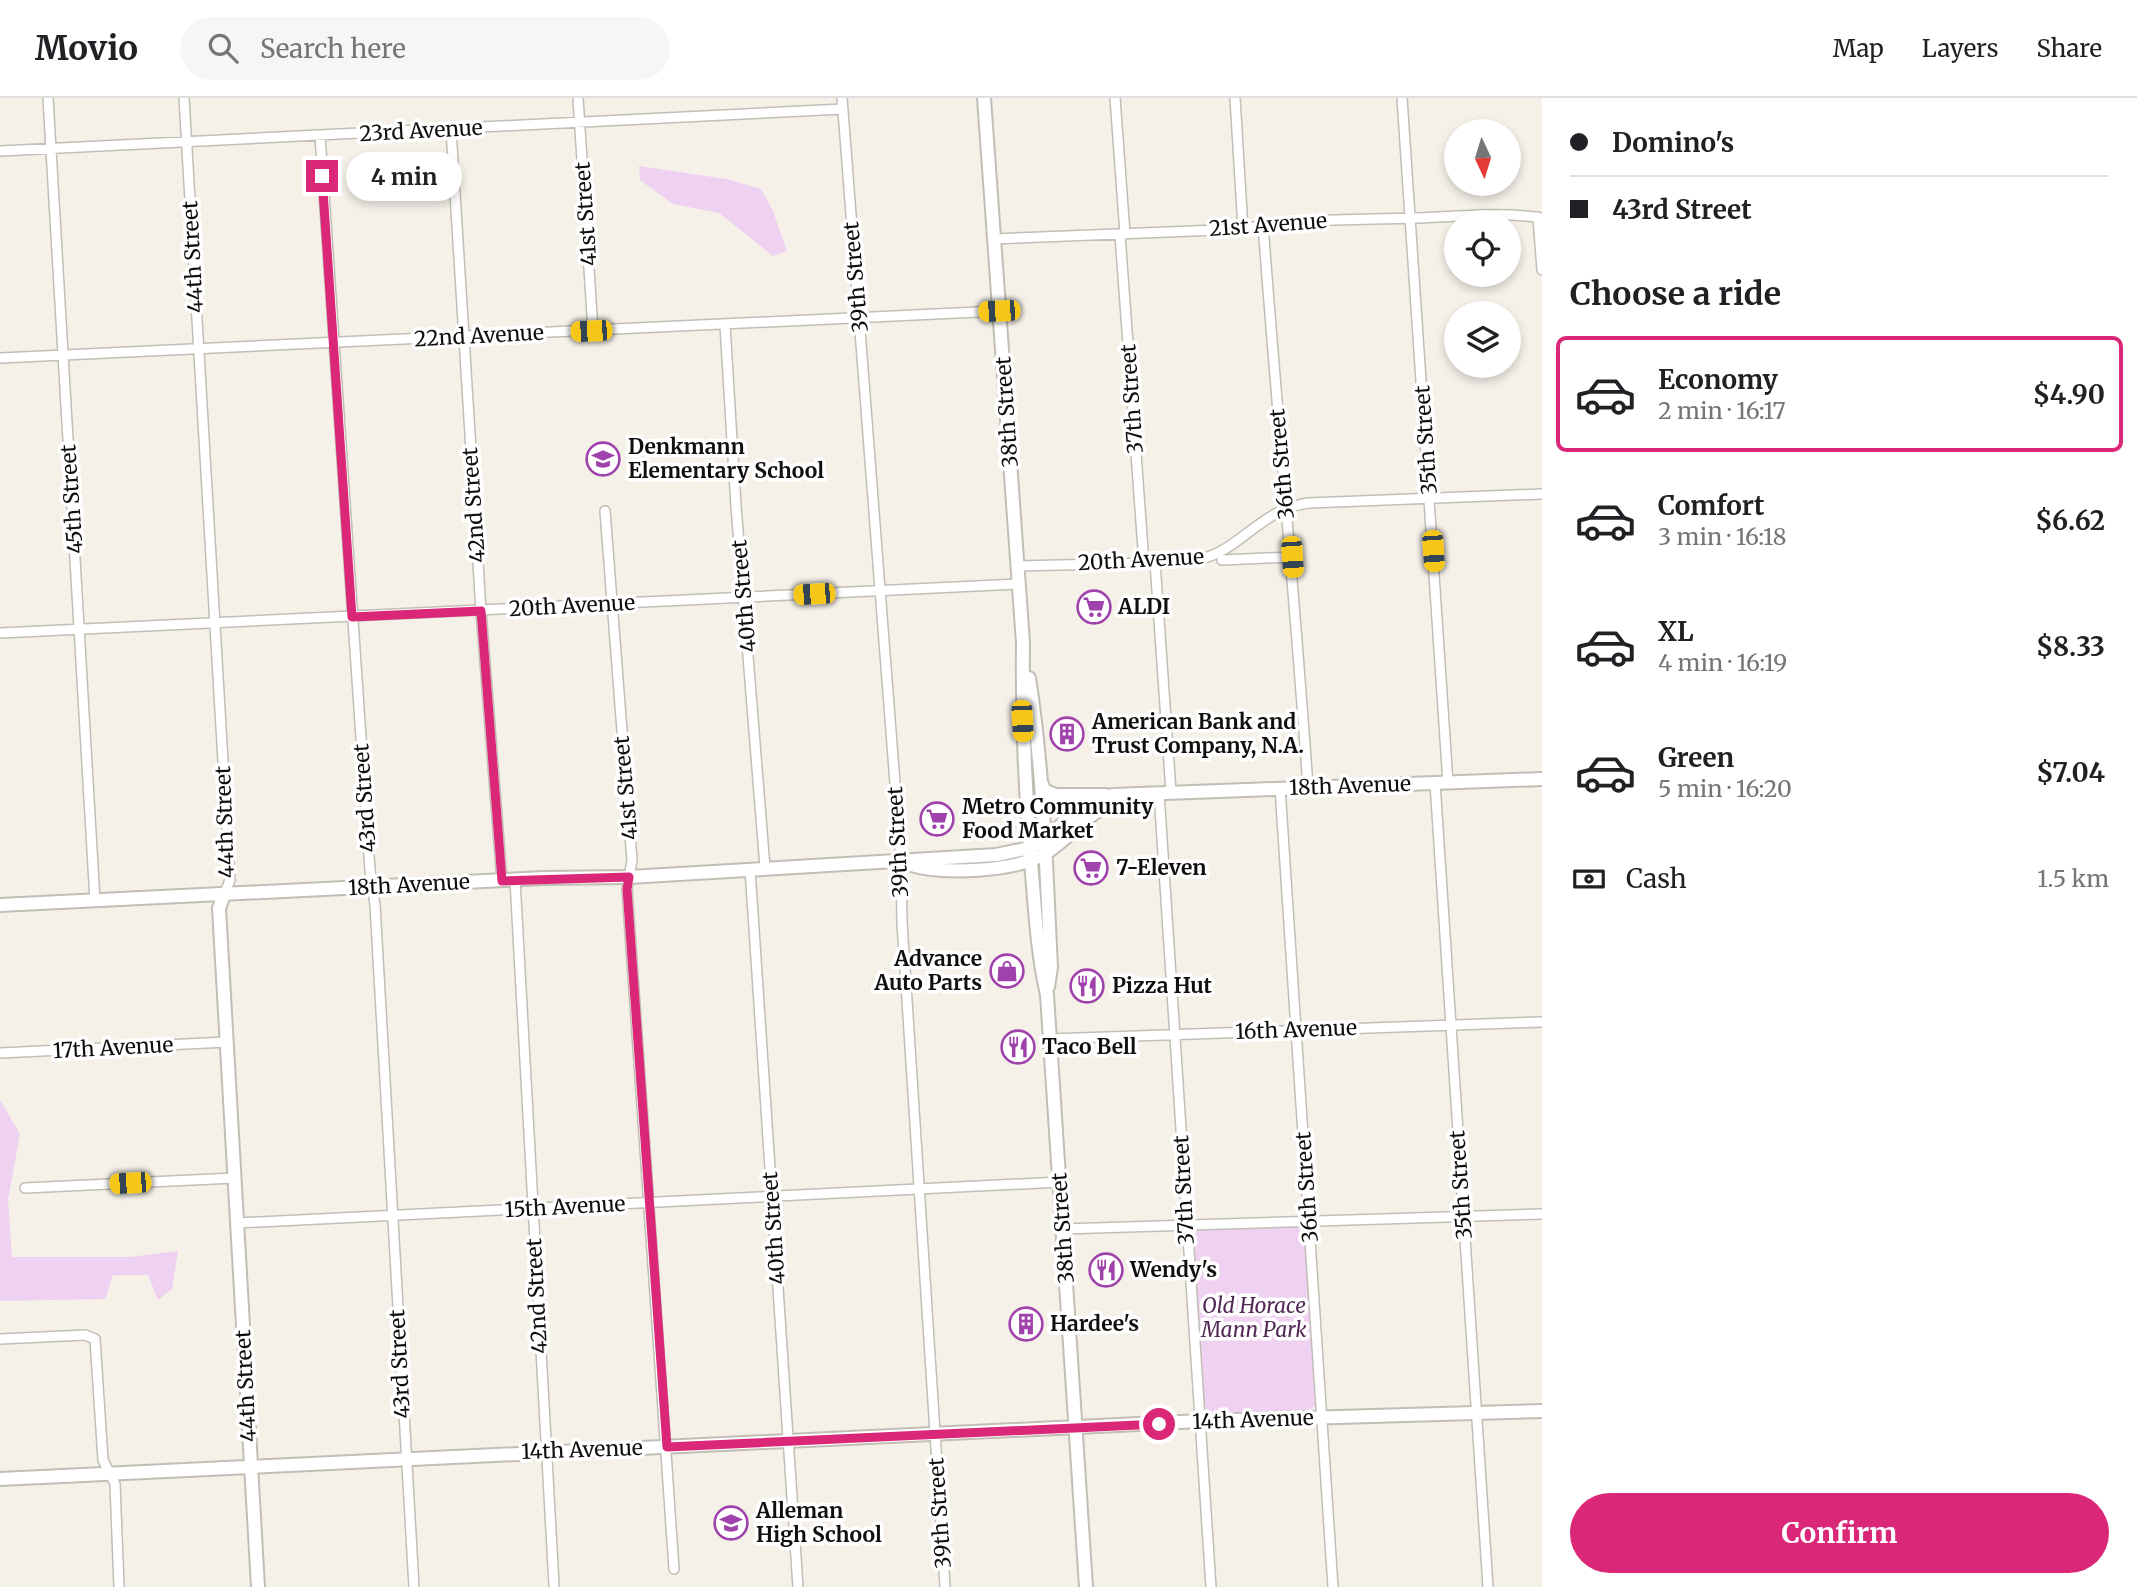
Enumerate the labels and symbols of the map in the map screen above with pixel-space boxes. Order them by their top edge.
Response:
street label: 23rd Avenue [359,114,483,147]
north arrow [1444,119,1521,196]
callout: 4 min [346,152,462,200]
route end [306,160,338,192]
street label: 41st Street [568,161,603,267]
street label: 44th Street [176,200,209,314]
street label: 21st Avenue [1208,207,1328,242]
street label: 39th Street [837,221,874,334]
car [978,300,1021,322]
street label: 22nd Avenue [413,319,544,352]
car [570,320,613,342]
street label: 37th Street [1114,343,1149,455]
street label: 38th Street [989,356,1024,468]
street label: 35th Street [1408,385,1443,496]
street label: 36th Street [1263,407,1300,521]
place label: Denkmann Elementary School [628,433,824,484]
school or university icon: Denkmann Elementary School [584,440,622,478]
street label: 45th Street [54,443,89,555]
street label: 42nd Street [456,446,491,564]
car [1422,529,1445,573]
car [1281,535,1304,579]
street label: 40th Street [725,538,762,654]
street label: 20th Avenue [1077,543,1205,576]
car [793,582,836,606]
supermarket icon: ALDI [1075,588,1113,626]
street label: 20th Avenue [508,589,636,622]
place label: ALDI [1117,593,1170,620]
car [1011,699,1034,743]
place label: American Bank and Trust Company, N.A. [1091,708,1304,759]
building icon: American Bank and Trust Company, N.A. [1048,715,1086,753]
street label: 41st Street [608,735,643,841]
street label: 43rd Street [347,743,382,853]
street label: 44th Street [209,765,240,879]
street label: 18th Avenue [1289,770,1411,801]
street label: 39th Street [881,786,914,898]
place label: Metro Community Food Market [962,793,1154,844]
supermarket icon: Metro Community Food Market [918,800,956,838]
supermarket icon: 7-Eleven [1072,849,1110,887]
place label: 7-Eleven [1116,854,1206,881]
street label: 18th Avenue [347,868,471,901]
place label: Advance Auto Parts [873,945,982,996]
shop icon: Advance Auto Parts [988,952,1026,990]
restaurant icon: Pizza Hut [1068,967,1106,1005]
place label: Pizza Hut [1112,972,1212,999]
street label: 16th Avenue [1235,1014,1357,1045]
restaurant icon: Taco Bell [999,1028,1037,1066]
street label: 17th Avenue [52,1031,174,1064]
place label: Taco Bell [1042,1033,1137,1060]
street label: 35th Street [1443,1130,1478,1241]
street label: 36th Street [1289,1131,1324,1243]
street label: 37th Street [1167,1134,1200,1246]
car [109,1171,152,1195]
street label: 40th Street [756,1171,791,1285]
street label: 38th Street [1045,1172,1080,1284]
street label: 15th Avenue [504,1190,626,1223]
street label: 42nd Street [520,1237,553,1355]
restaurant icon: Wendy's [1087,1251,1125,1289]
place label: Wendy's [1129,1256,1217,1283]
park label: Old Horace Mann Park [1200,1292,1307,1343]
building icon: Hardee's [1007,1305,1045,1343]
street label: 43rd Street [383,1309,416,1419]
place label: Hardee's [1050,1310,1139,1337]
street label: 44th Street [229,1329,262,1443]
street label: 14th Avenue [1192,1404,1314,1435]
route start [1143,1408,1175,1440]
street label: 14th Avenue [521,1434,643,1465]
street label: 39th Street [922,1457,957,1569]
place label: Alleman High School [755,1497,882,1548]
school or university icon: Alleman High School [712,1504,750,1542]

